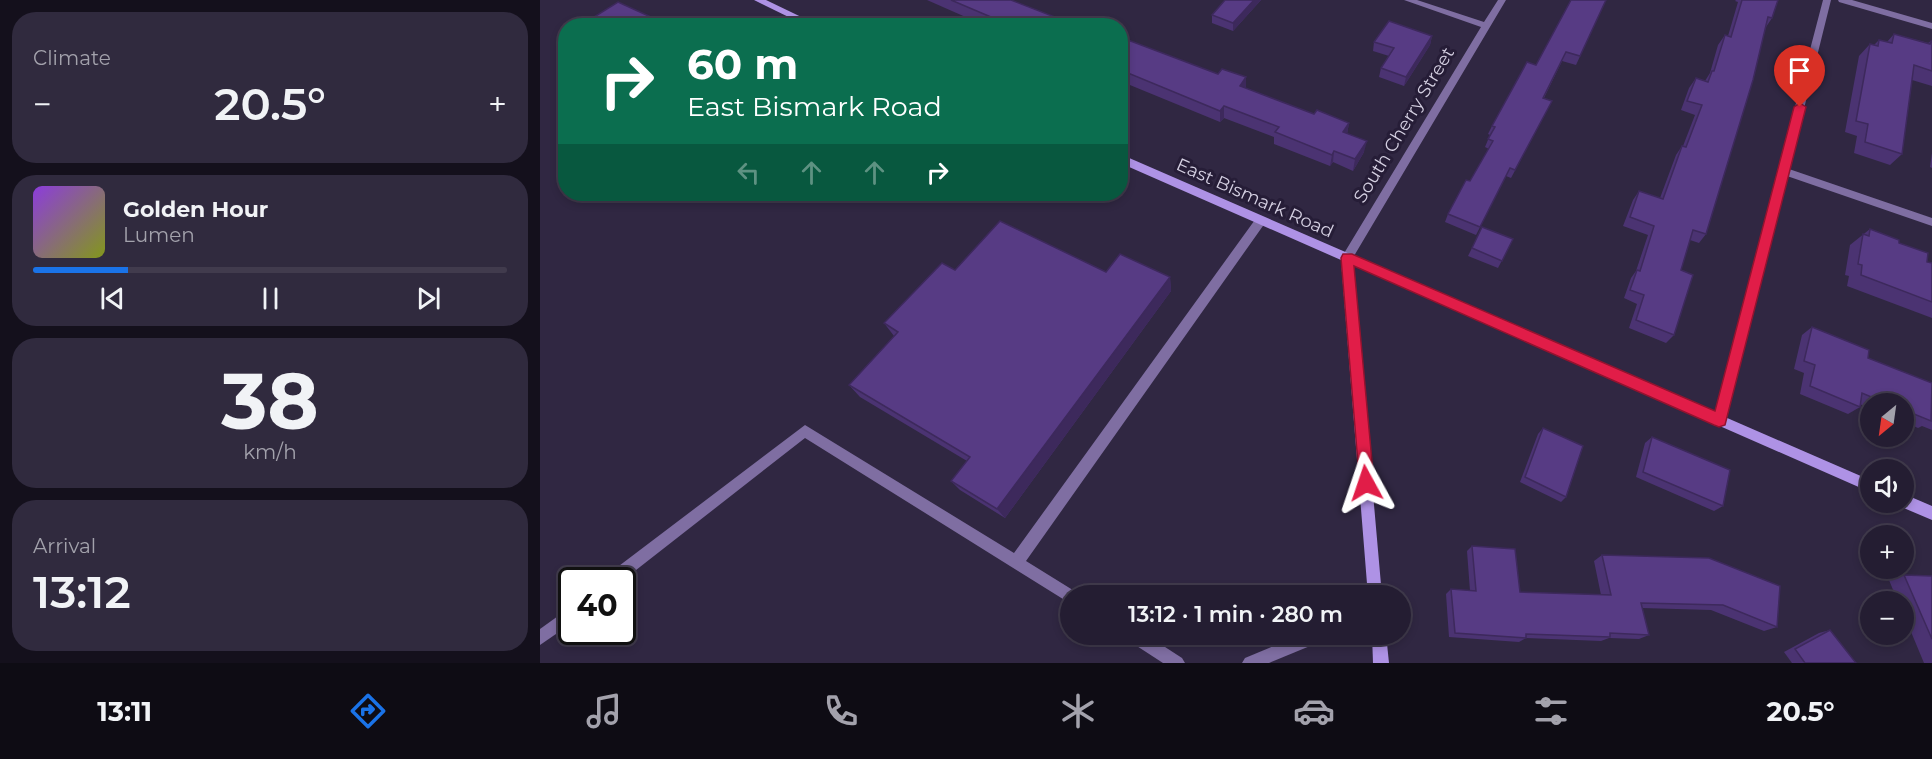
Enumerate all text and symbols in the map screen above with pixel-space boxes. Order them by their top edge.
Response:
text: 60 m [687,38,798,90]
icon: right [588,42,666,120]
street label: South Cherry Street [1349,43,1459,207]
pin [1774,45,1825,107]
text: Climate [33,46,111,70]
icon: arrive [1783,54,1816,87]
text: 20.5° [214,76,326,131]
text: − [33,84,52,124]
text: + [488,84,507,124]
text: East Bismark Road [687,90,942,123]
street label: East Bismark Road [1173,153,1337,243]
icon: left [732,156,765,189]
icon: ahead [795,156,828,189]
icon: ahead [858,156,891,189]
icon: right [921,156,954,189]
text: Golden Hour [123,196,268,223]
text: Lumen [123,223,195,247]
icon: previous [96,282,129,315]
icon: pause [254,282,287,315]
icon: next [412,282,445,315]
text: 38 [221,353,319,449]
north arrow [1860,393,1914,447]
map controls [1860,393,1914,645]
text: km/h [243,440,297,464]
position arrow [1334,451,1398,515]
button: sound [1860,459,1914,513]
button: + [1860,525,1914,579]
text: Arrival [33,534,96,558]
text: 13:12 [33,564,131,619]
speed limit sign: 40 [558,567,636,645]
button: − [1860,591,1914,645]
text: 13:12 · 1 min · 280 m [1128,601,1343,628]
icon: directions [347,690,389,732]
icon: music [583,690,625,732]
icon: phone [820,690,862,732]
icon: climate [1057,690,1099,732]
icon: car [1293,690,1335,732]
icon: filters [1530,690,1572,732]
text: 13:11 [97,695,152,728]
text: 20.5° [1767,695,1835,728]

